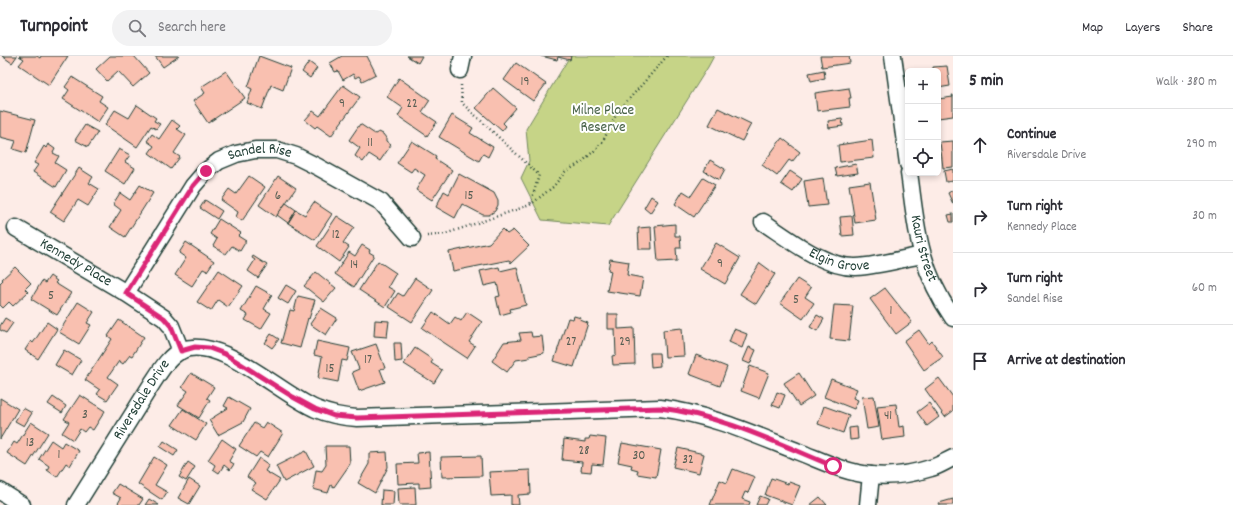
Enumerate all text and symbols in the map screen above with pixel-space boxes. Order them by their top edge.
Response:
search box [112,10,392,46]
text: Turnpoint [20,14,88,41]
icon: search [126,17,148,39]
text: Search here [158,17,226,39]
text: Map [1082,18,1103,38]
text: Layers [1125,18,1160,38]
text: Share [1182,18,1213,38]
map controls [905,68,941,176]
button: + [905,68,941,104]
text: 5 min [969,70,1003,94]
house number: 19 [521,73,529,92]
text: Walk · 380 m [1156,73,1217,92]
house number: 9 [339,95,345,114]
house number: 22 [406,95,418,114]
park label: Milne Place Reserve [572,100,634,139]
button: − [905,104,941,140]
text: Continue [1007,124,1056,146]
house number: 11 [367,134,373,153]
icon: ahead [969,134,991,156]
text: 290 m [1186,135,1217,154]
street label: Sandel Rise [224,139,295,167]
button: locate [905,140,941,176]
text: Riversdale Drive [1007,146,1086,165]
route end [197,162,215,180]
house number: 6 [275,187,281,206]
house number: 15 [465,187,473,206]
text: Turn right [1007,196,1063,218]
icon: right [969,206,991,228]
text: 30 m [1192,207,1217,226]
street label: Kauri Street [904,214,943,286]
text: Kennedy Place [1007,218,1077,237]
house number: 12 [332,226,340,245]
street label: Kennedy Place [35,233,116,293]
street label: Elgin Grove [804,243,871,278]
house number: 9 [717,255,723,274]
house number: 14 [350,256,358,275]
text: Turn right [1007,268,1063,290]
icon: right [969,278,991,300]
text: 60 m [1192,279,1217,298]
house number: 5 [48,287,54,306]
text: Sandel Rise [1007,290,1063,309]
house number: 5 [793,291,799,310]
house number: 1 [890,302,892,321]
house number: 27 [566,333,576,352]
house number: 29 [619,333,631,352]
icon: arrive [969,350,991,372]
text: Arrive at destination [1007,350,1125,372]
house number: 17 [364,351,372,370]
street label: Riversdale Drive [108,355,176,445]
house number: 15 [326,360,334,379]
house number: 3 [82,406,88,425]
house number: 41 [884,407,892,426]
house number: 13 [26,434,34,453]
house number: 28 [579,442,589,461]
house number: 1 [58,446,60,465]
house number: 30 [633,447,645,466]
house number: 32 [682,451,694,470]
route start [824,457,842,475]

